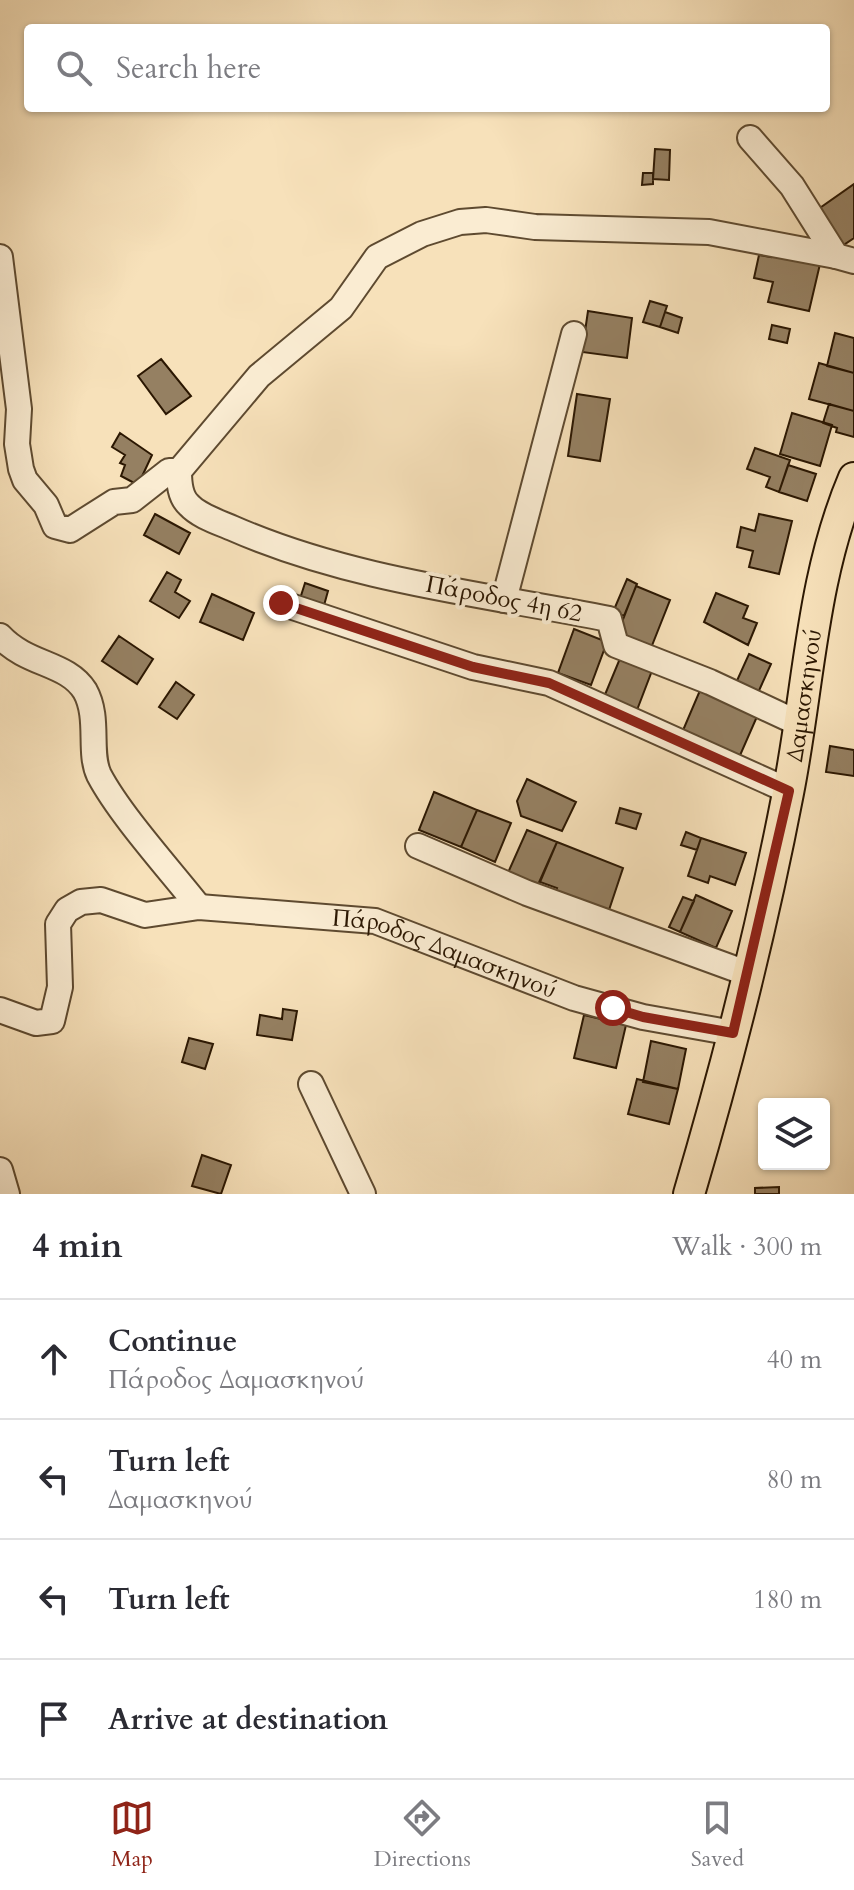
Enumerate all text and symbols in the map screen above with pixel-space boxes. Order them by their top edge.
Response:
search box [24,24,830,112]
icon: search [52,46,96,90]
text: Search here [116,48,261,89]
street label: Πάροδος 4η 62 [423,568,585,630]
route end [263,585,299,621]
street label: Δαμασκηνού [777,627,830,764]
street label: Πάροδος Δαμασκηνού [331,901,561,1006]
route start [595,990,631,1026]
map controls [758,1098,830,1170]
button: layers [758,1098,830,1170]
text: 4 min [32,1223,123,1269]
text: Walk · 300 m [672,1229,822,1264]
text: Continue [108,1321,237,1362]
icon: ahead [32,1337,76,1381]
text: 40 m [766,1342,822,1377]
text: Πάροδος Δαμασκηνού [108,1362,364,1397]
text: Turn left [108,1441,230,1482]
icon: left [32,1457,76,1501]
text: 80 m [766,1462,822,1497]
text: Δαμασκηνού [108,1482,253,1517]
icon: left [32,1577,76,1621]
text: Turn left [108,1579,230,1620]
text: 180 m [753,1582,822,1617]
icon: arrive [32,1697,76,1741]
text: Arrive at destination [108,1699,388,1740]
tab: Map [110,1796,154,1874]
tab: Directions [374,1796,471,1874]
tab: Saved [691,1796,744,1874]

